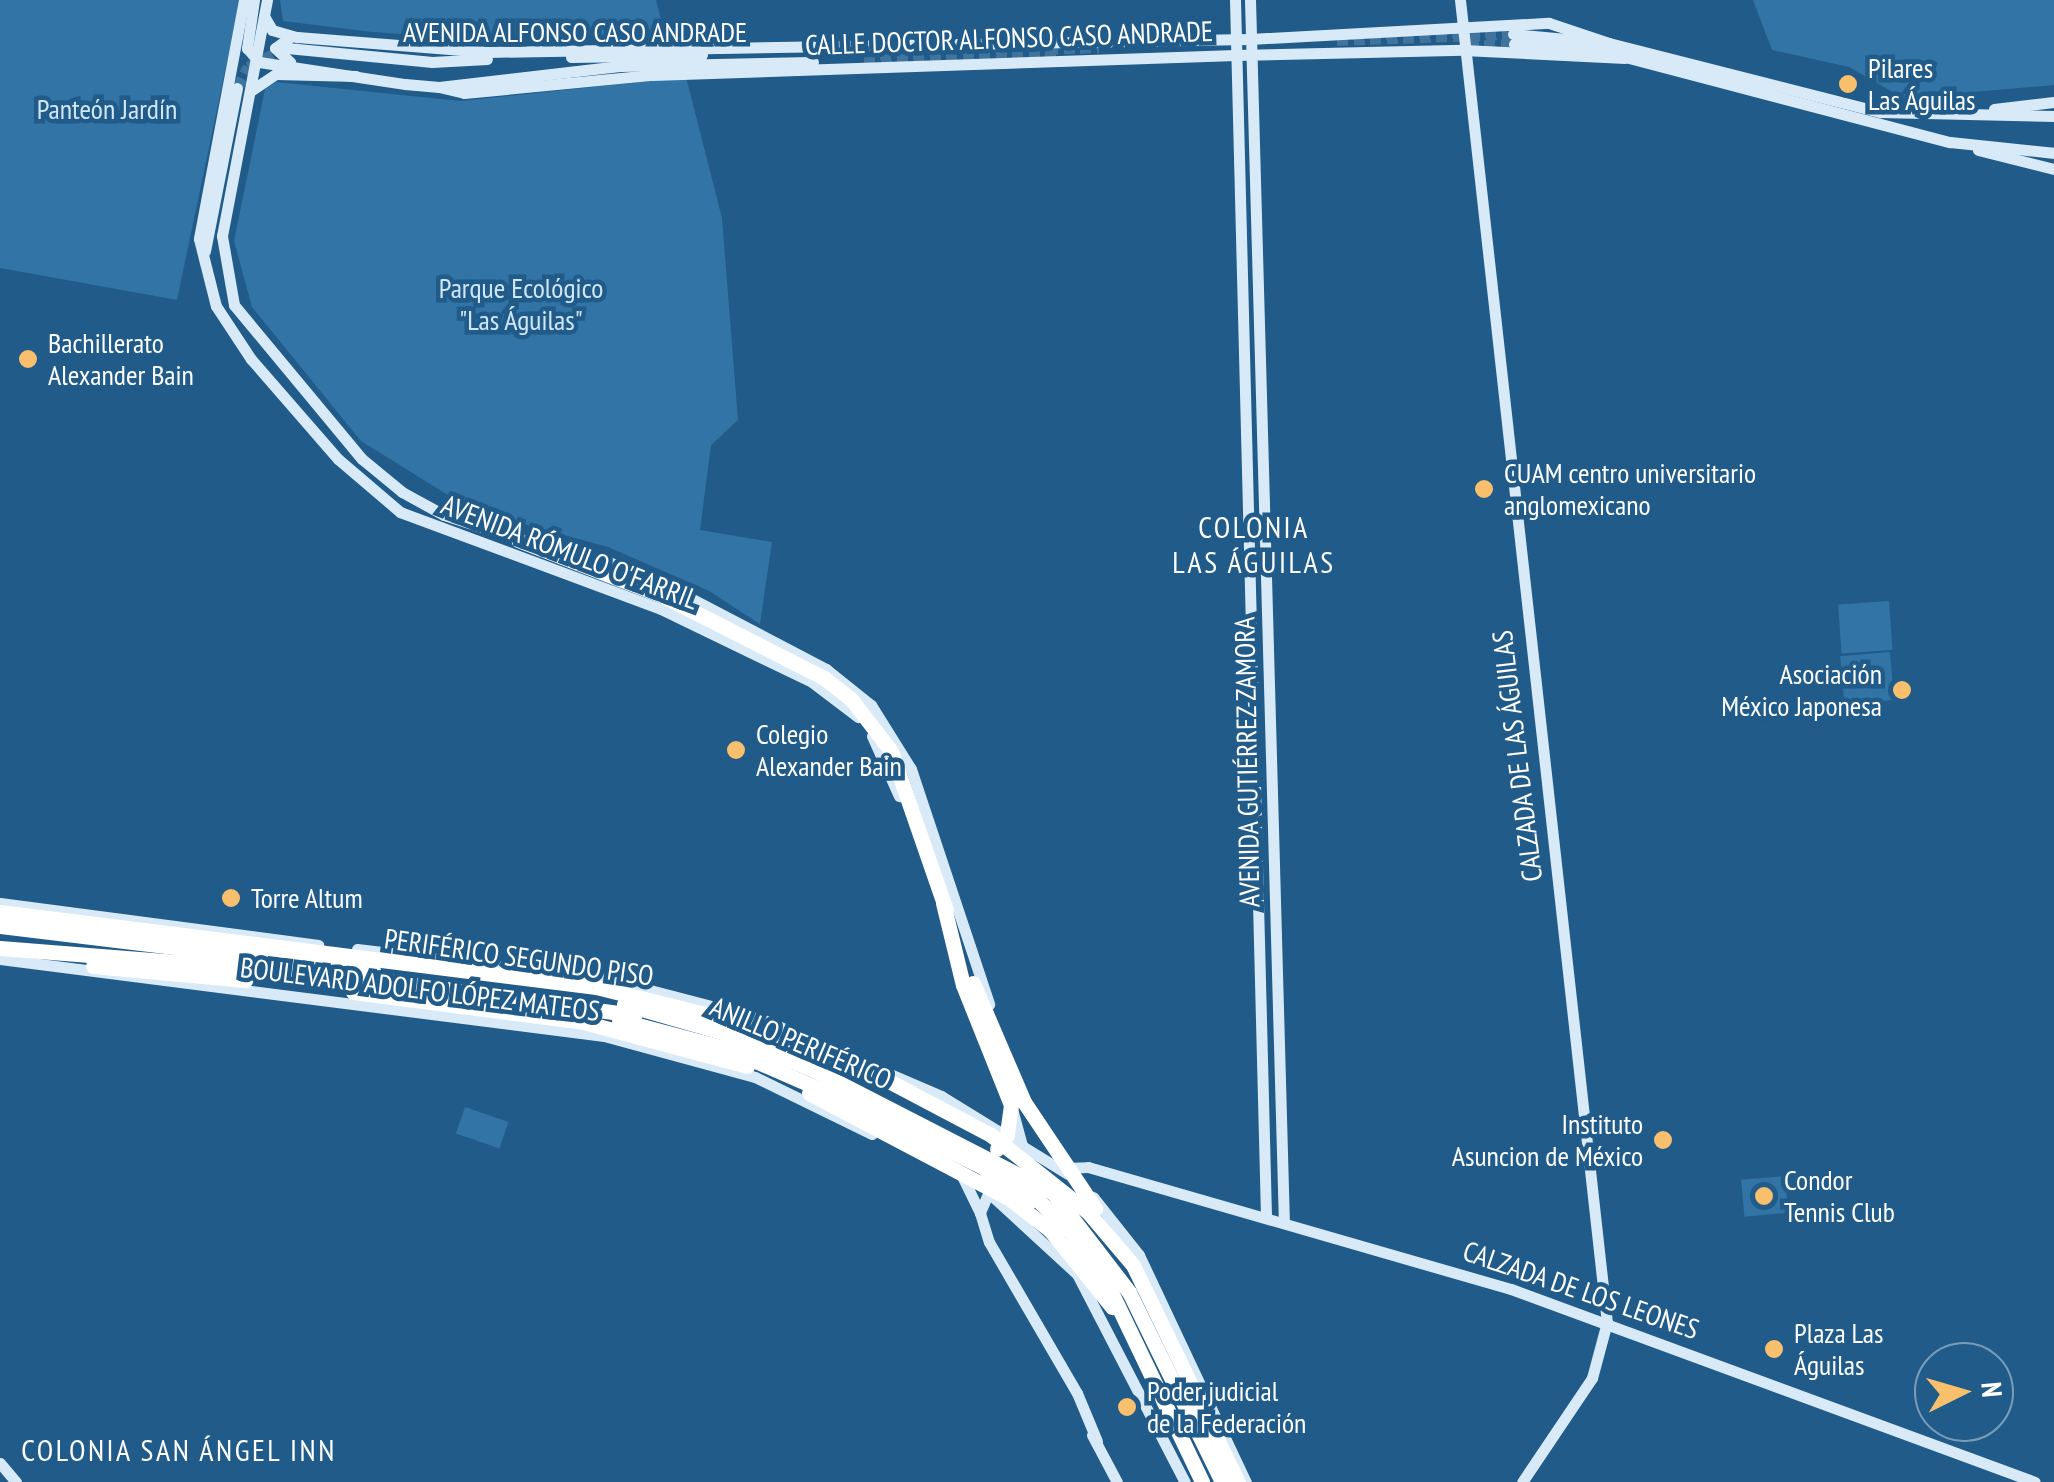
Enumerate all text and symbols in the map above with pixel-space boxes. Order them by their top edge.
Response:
street label: CALLE DOCTOR ALFONSO CASO ANDRADE [804,14,1214,62]
street label: AVENIDA ALFONSO CASO ANDRADE [402,15,748,49]
place label: Pilares Las Águilas [1868,51,1976,117]
marker: Pilares Las Águilas [1837,73,1859,95]
park label: Panteón Jardín [37,92,177,126]
park label: Parque Ecológico "Las Águilas" [439,271,603,337]
place label: Bachillerato Alexander Bain [48,326,194,392]
marker: Bachillerato Alexander Bain [17,348,39,370]
place label: CUAM centro universitario anglomexicano [1504,456,1756,522]
marker: CUAM centro universitario anglomexicano [1473,478,1495,500]
street label: AVENIDA RÓMULO O'FARRIL [436,487,704,617]
district label: COLONIA LAS ÁGUILAS [1172,509,1336,580]
street label: AVENIDA GUTIÉRREZ ZAMORA [1228,615,1266,909]
street label: CALZADA DE LAS ÁGUILAS [1485,628,1549,884]
place label: Asociación México Japonesa [1721,657,1882,723]
marker: Asociación México Japonesa [1891,679,1913,701]
place label: Colegio Alexander Bain [756,717,902,783]
marker: Colegio Alexander Bain [725,739,747,761]
place label: Torre Altum [251,881,363,915]
marker: Torre Altum [220,887,242,909]
street label: PERIFÉRICO SEGUNDO PISO [382,921,656,993]
street label: BOULEVARD ADOLFO LÓPEZ MATEOS [238,950,602,1028]
street label: ANILLO PERIFÉRICO [705,990,897,1096]
place label: Instituto Asuncion de México [1452,1107,1643,1173]
marker: Instituto Asuncion de México [1652,1129,1674,1151]
place label: Condor Tennis Club [1784,1163,1895,1229]
marker: Condor Tennis Club [1753,1185,1775,1207]
street label: CALZADA DE LOS LEONES [1458,1234,1704,1346]
place label: Plaza Las Águilas [1794,1316,1883,1382]
marker: Plaza Las Águilas [1763,1338,1785,1360]
north arrow [1914,1342,2014,1442]
place label: Poder judicial de la Federación [1147,1374,1306,1440]
text: N [1973,1380,2011,1399]
marker: Poder judicial de la Federación [1116,1396,1138,1418]
district label: COLONIA SAN ÁNGEL INN [20,1432,338,1468]

